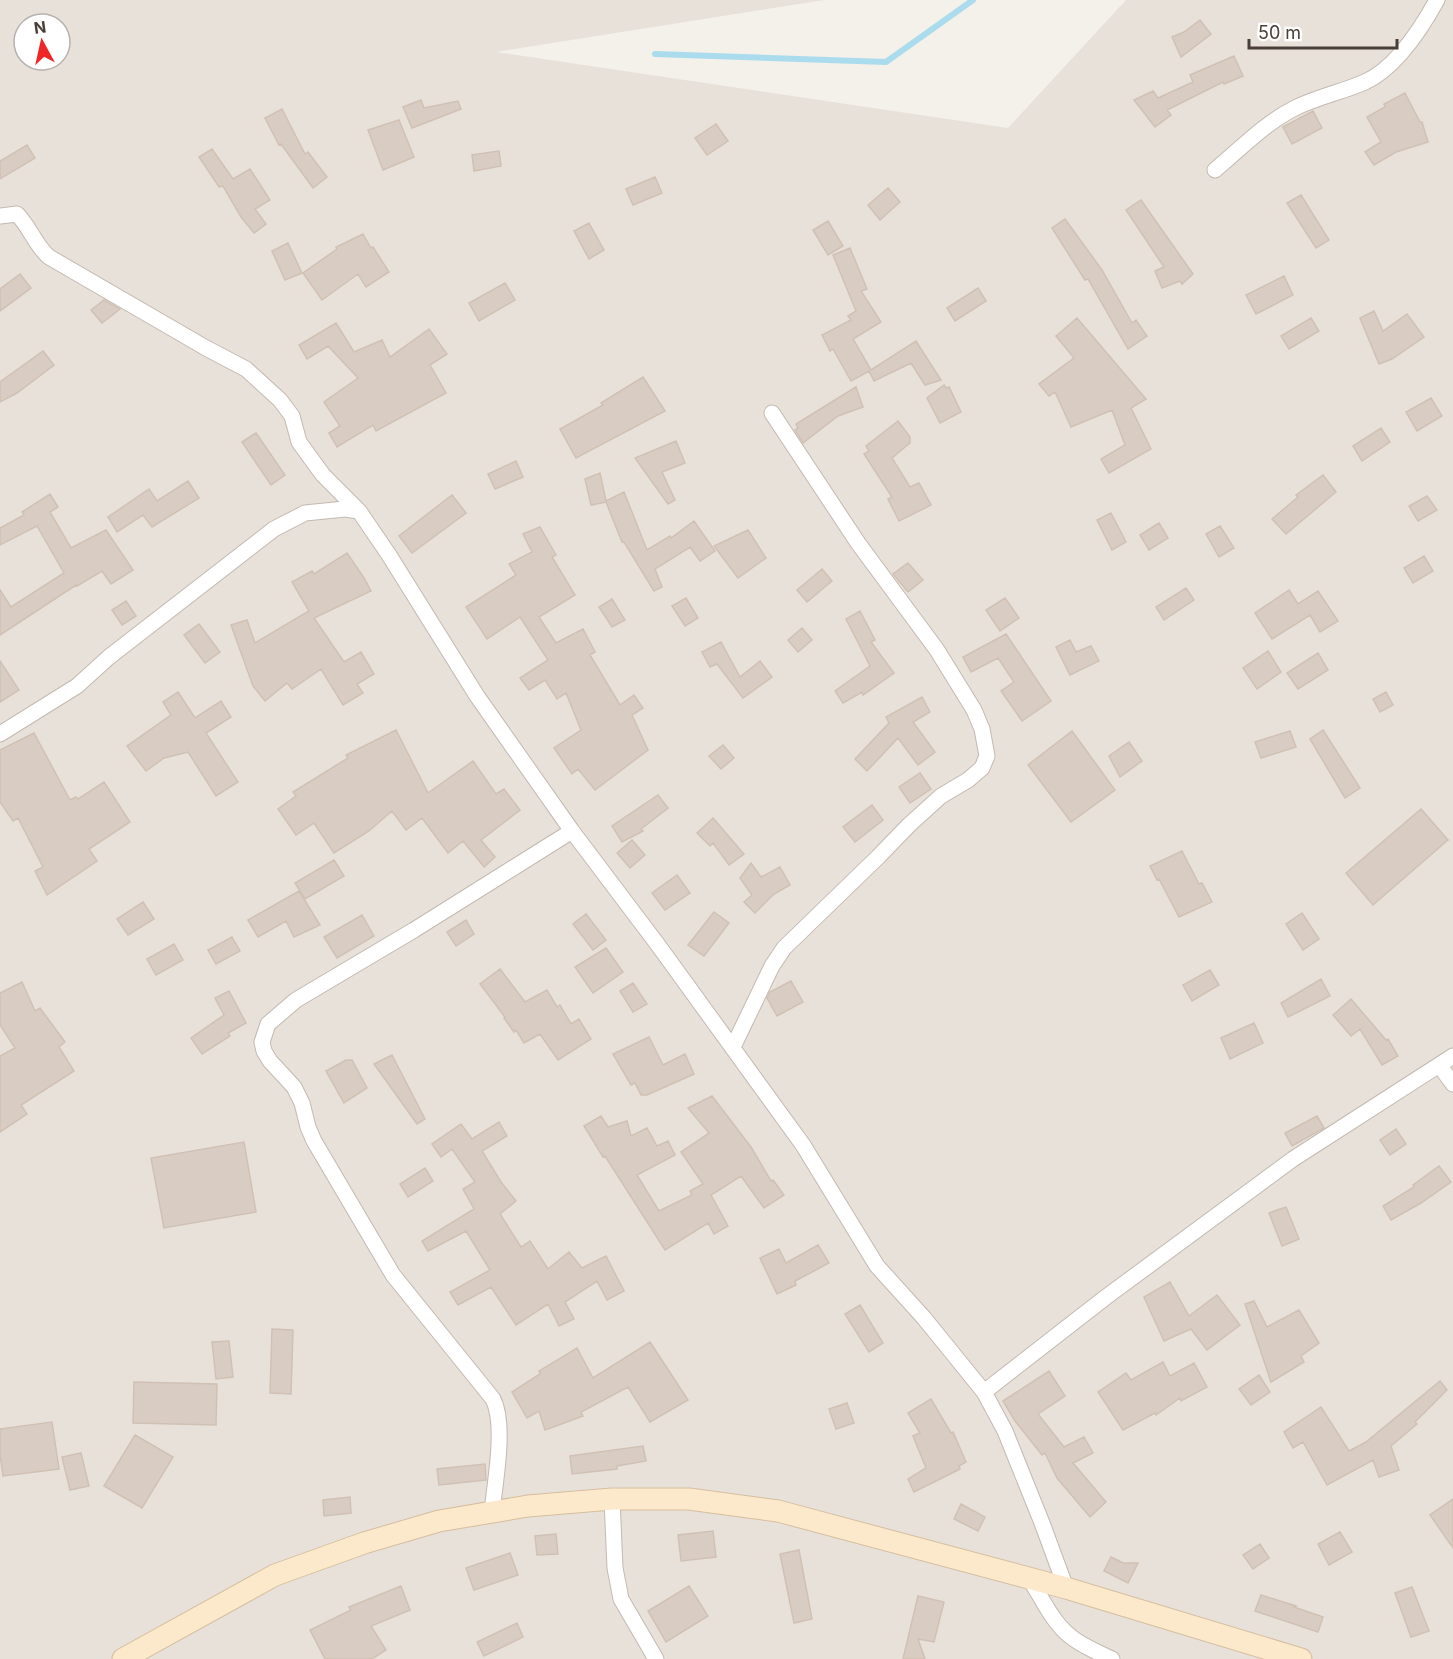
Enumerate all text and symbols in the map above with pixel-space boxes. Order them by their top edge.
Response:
north arrow [12,12,72,72]
scale bar [1249,12,1398,50]
text: N [32,16,47,38]
text: 50 m [1258,22,1301,43]

